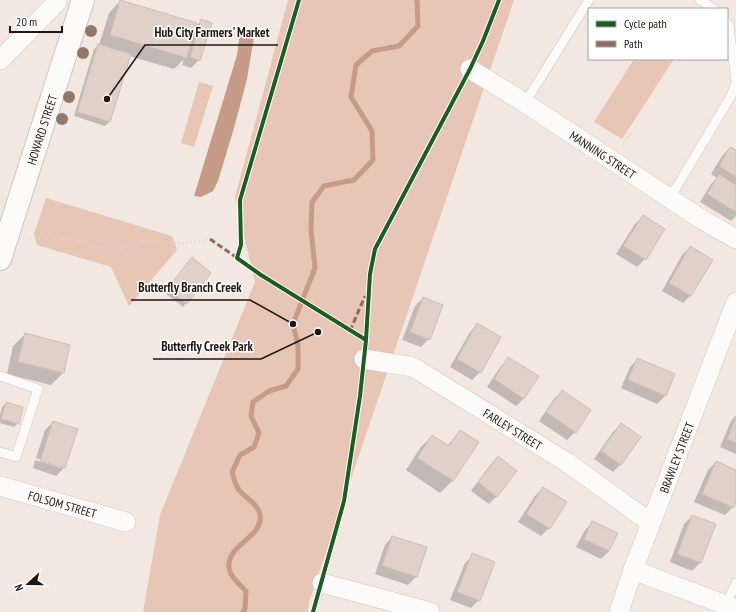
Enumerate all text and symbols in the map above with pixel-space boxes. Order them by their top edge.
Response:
scale bar [10,8,62,34]
legend [588,8,728,60]
text: 20 m [16,14,37,29]
text: Cycle path [624,16,667,31]
callout: Hub City Farmers' Market [145,20,278,45]
text: Hub City Farmers' Market [155,24,270,41]
text: Path [624,36,642,51]
street label: HOWARD STREET [23,92,60,166]
street label: MANNING STREET [567,127,639,182]
callout: Butterfly Branch Creek [131,275,250,300]
text: Butterfly Branch Creek [138,279,242,296]
callout: Butterfly Creek Park [153,334,261,359]
text: Butterfly Creek Park [161,338,253,355]
street label: FARLEY STREET [481,405,545,453]
street label: BRAWLEY STREET [656,419,697,495]
street label: FOLSOM STREET [27,487,99,521]
north arrow [8,564,48,604]
text: N [11,582,26,593]

